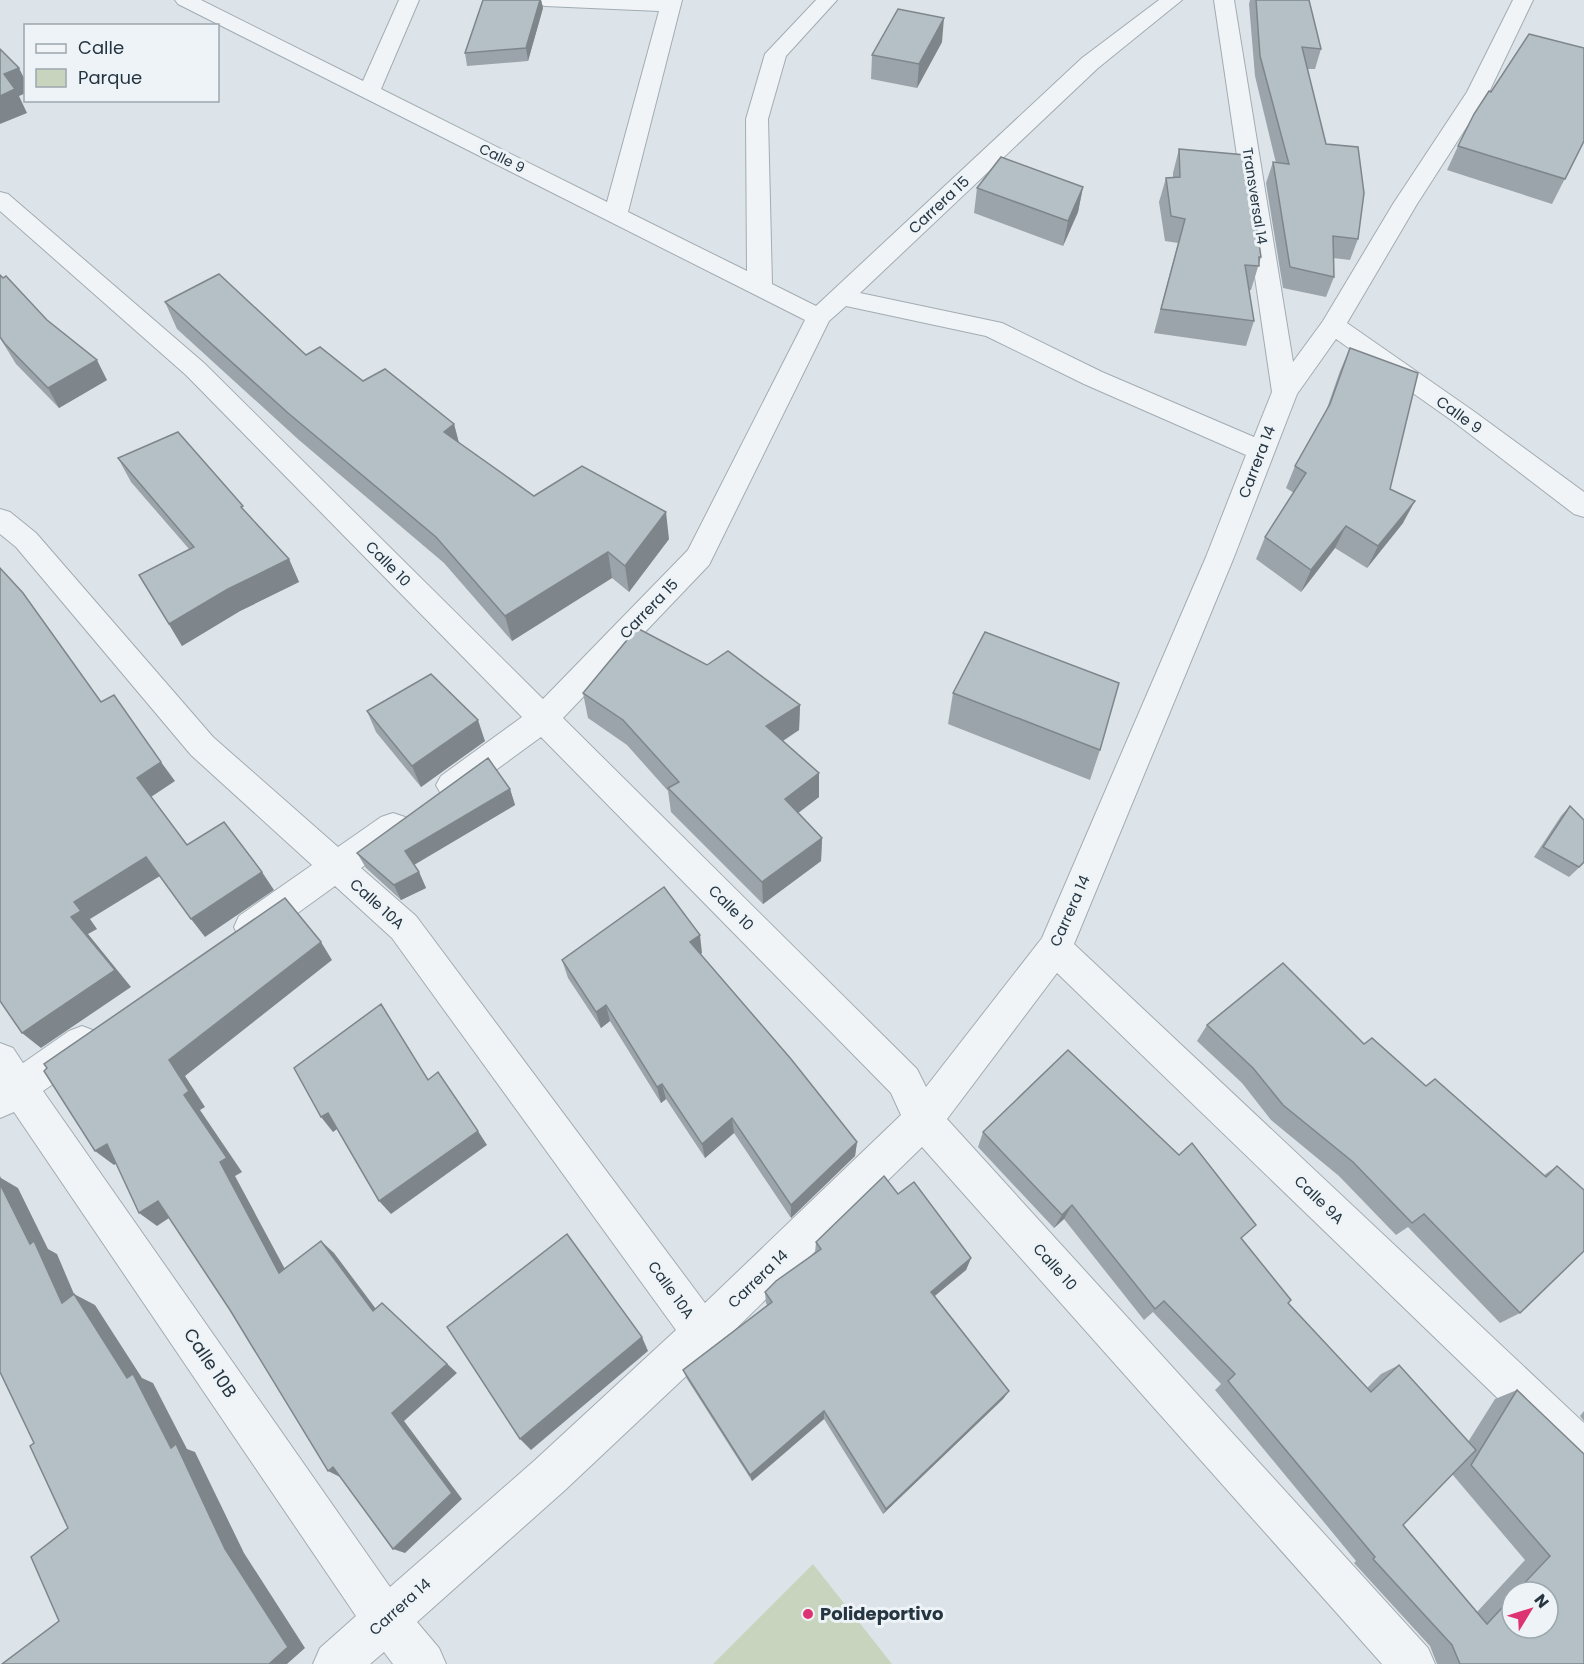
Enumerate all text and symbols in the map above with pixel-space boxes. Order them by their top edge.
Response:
legend [24,24,219,102]
text: Calle [78,35,124,60]
text: Parque [78,65,142,90]
street label: Calle 9 [476,138,528,178]
street label: Transversal 14 [1237,146,1273,246]
street label: Carrera 15 [904,171,974,238]
street label: Calle 9 [1432,391,1486,438]
street label: Carrera 14 [1233,422,1280,501]
street label: Calle 10 [361,536,416,591]
street label: Carrera 15 [615,574,683,643]
street label: Carrera 14 [1044,872,1095,950]
street label: Calle 10A [346,873,409,934]
street label: Calle 10 [704,880,759,935]
street label: Calle 9A [1290,1171,1349,1229]
street label: Calle 10 [1029,1239,1082,1295]
street label: Carrera 14 [723,1245,792,1313]
street label: Calle 10A [643,1257,700,1323]
street label: Calle 10B [178,1323,243,1402]
street label: Carrera 14 [364,1573,435,1640]
north arrow [1500,1580,1560,1640]
text: N [1529,1589,1554,1613]
place label: Polideportivo [820,1601,943,1626]
marker: Polideportivo [801,1607,815,1621]

